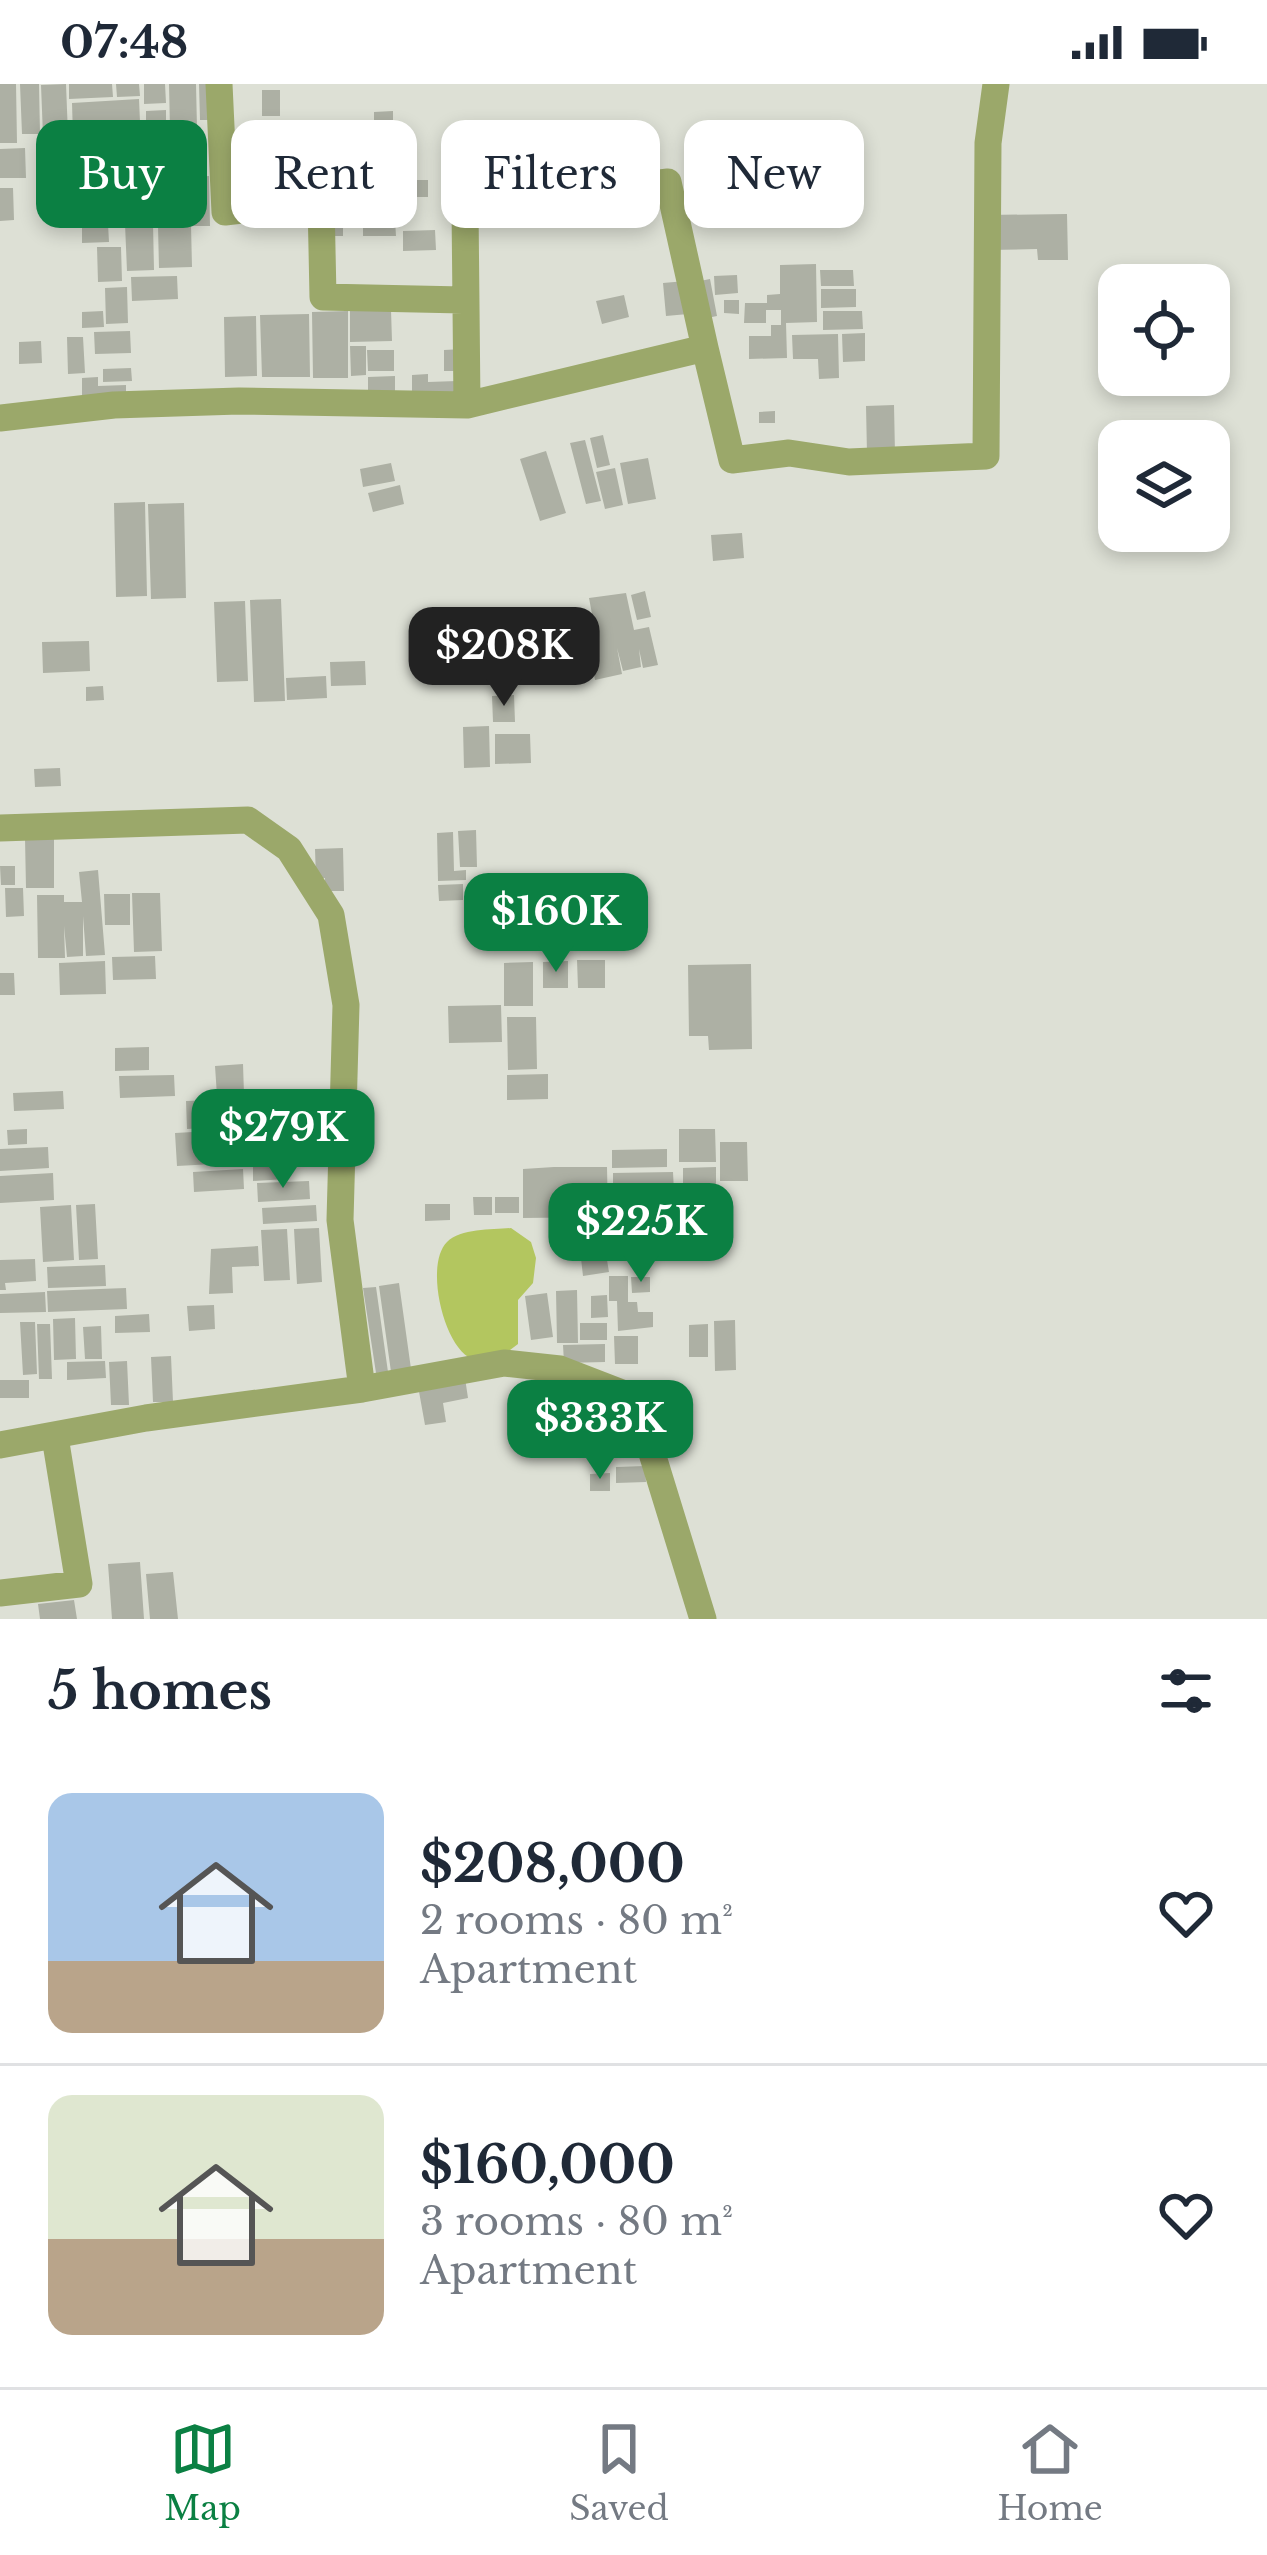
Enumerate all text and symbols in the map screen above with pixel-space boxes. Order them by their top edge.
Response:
text: 07:48 [60,14,188,70]
chip: Buy [36,120,207,228]
chip: Rent [231,120,417,228]
chip: Filters [441,120,660,228]
chip: New [684,120,864,228]
map controls [1098,264,1230,552]
button: locate [1098,264,1230,396]
button: layers [1098,420,1230,552]
pin: $208K [420,607,588,709]
text: $208K [436,621,572,670]
pin: $160K [472,873,640,975]
text: $160K [491,887,621,936]
pin: $279K [199,1089,367,1191]
text: $279K [219,1103,347,1152]
pin: $225K [557,1183,725,1285]
text: $225K [575,1197,707,1246]
pin: $333K [516,1380,684,1482]
text: $333K [534,1394,666,1443]
icon: filters [1153,1658,1219,1724]
text: 5 homes [48,1660,272,1723]
text: $208,000 [420,1833,685,1896]
icon: home [144,1841,288,1985]
icon: heart [1153,1880,1219,1946]
text: 2 rooms · 80 m² [420,1896,733,1945]
text: Apartment [420,1945,637,1994]
text: $160,000 [420,2134,675,2197]
icon: home [144,2143,288,2287]
icon: heart [1153,2182,1219,2248]
text: 3 rooms · 80 m² [420,2197,733,2246]
text: Apartment [420,2246,637,2295]
tab: Map [164,2416,241,2529]
tab: Saved [569,2416,669,2529]
tab: Home [997,2416,1103,2529]

